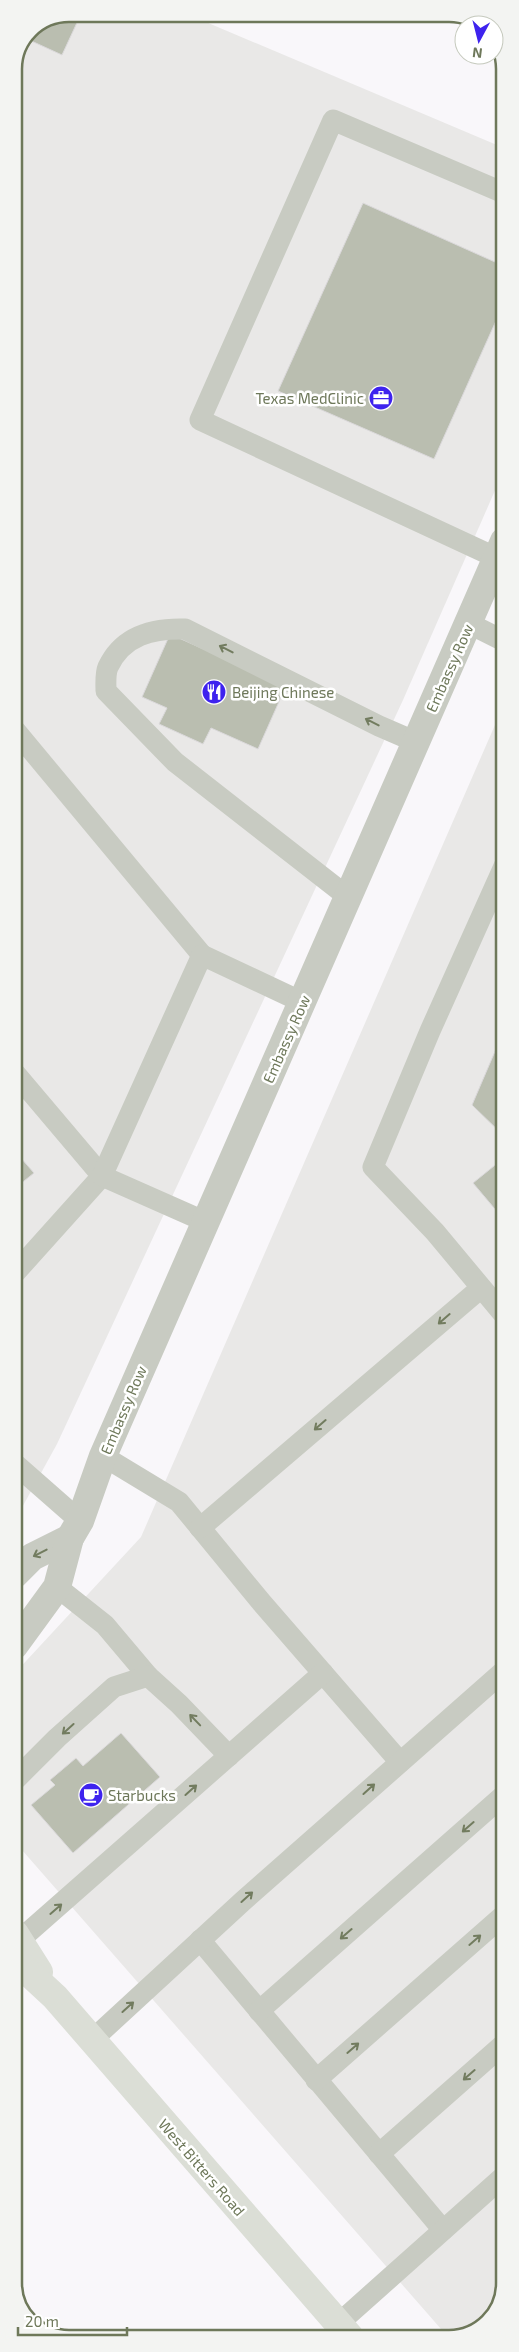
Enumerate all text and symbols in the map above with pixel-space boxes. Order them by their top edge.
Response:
north arrow [454,15,504,65]
text: N [471,44,483,62]
office icon: Texas MedClinic [368,385,394,411]
place label: Texas MedClinic [255,389,364,407]
street label: Embassy Row [422,621,476,715]
one-way arrow [219,644,234,654]
restaurant icon: Beijing Chinese [201,679,227,705]
place label: Beijing Chinese [232,683,334,702]
one-way arrow [364,717,379,727]
street label: Embassy Row [259,992,313,1086]
one-way arrow [438,1314,451,1325]
street label: Embassy Row [96,1363,150,1457]
one-way arrow [314,1419,327,1431]
one-way arrow [33,1549,48,1558]
one-way arrow [189,1714,201,1727]
one-way arrow [61,1723,74,1735]
cafe icon: Starbucks [78,1782,104,1808]
one-way arrow [363,1783,376,1795]
one-way arrow [184,1784,197,1795]
place label: Starbucks [108,1786,176,1804]
one-way arrow [462,1821,475,1832]
one-way arrow [241,1891,254,1903]
one-way arrow [49,1903,62,1915]
one-way arrow [340,1928,353,1940]
one-way arrow [468,1935,481,1946]
one-way arrow [121,2001,134,2013]
one-way arrow [346,2042,359,2054]
one-way arrow [462,2070,475,2081]
street label: West Bitters Road [155,2115,249,2219]
scale bar [18,2304,126,2336]
text: 20 m [25,2312,59,2330]

